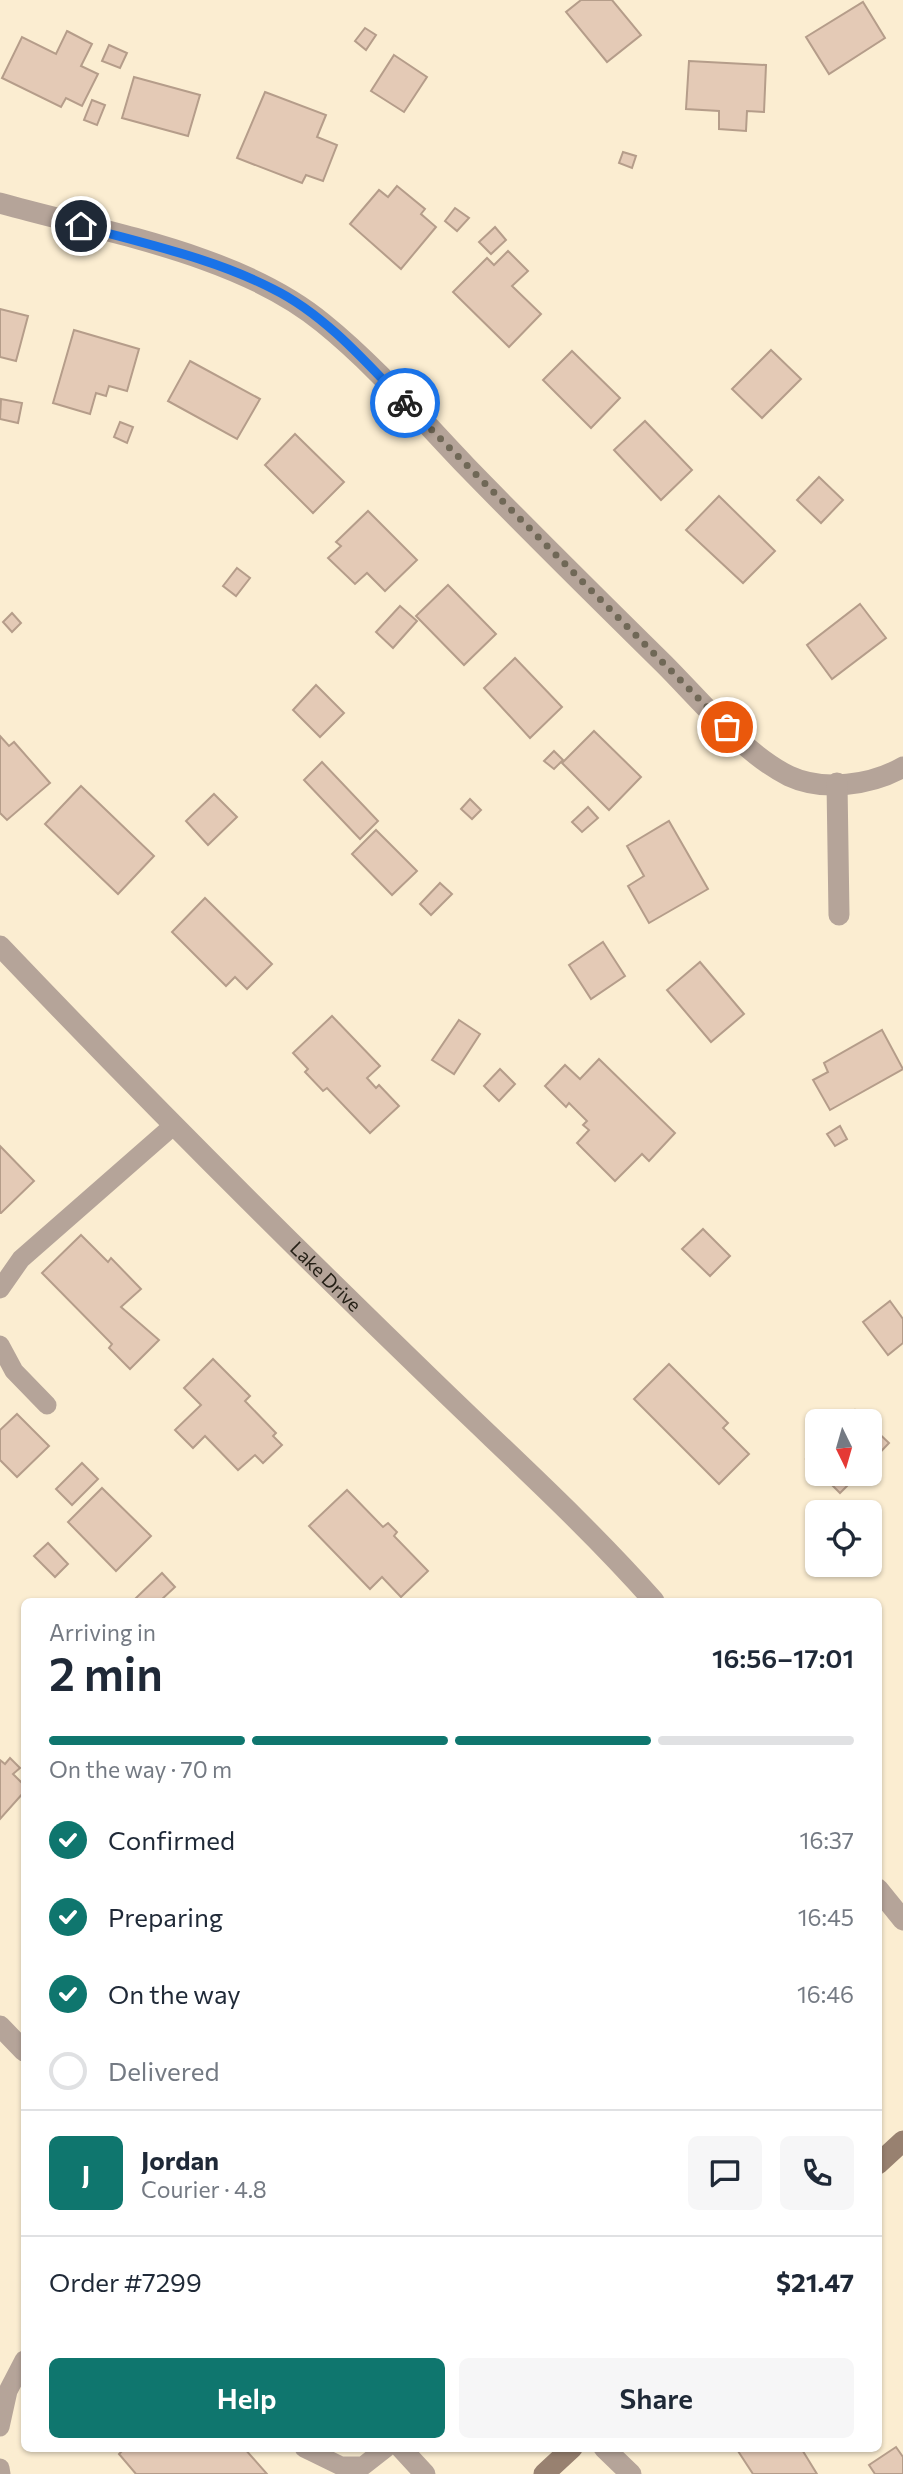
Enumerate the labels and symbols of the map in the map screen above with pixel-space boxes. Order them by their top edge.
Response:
pin [51,196,111,256]
courier [370,368,440,438]
pin [697,697,757,757]
street label: Lake Drive [286,1236,366,1316]
north arrow [805,1409,882,1486]

